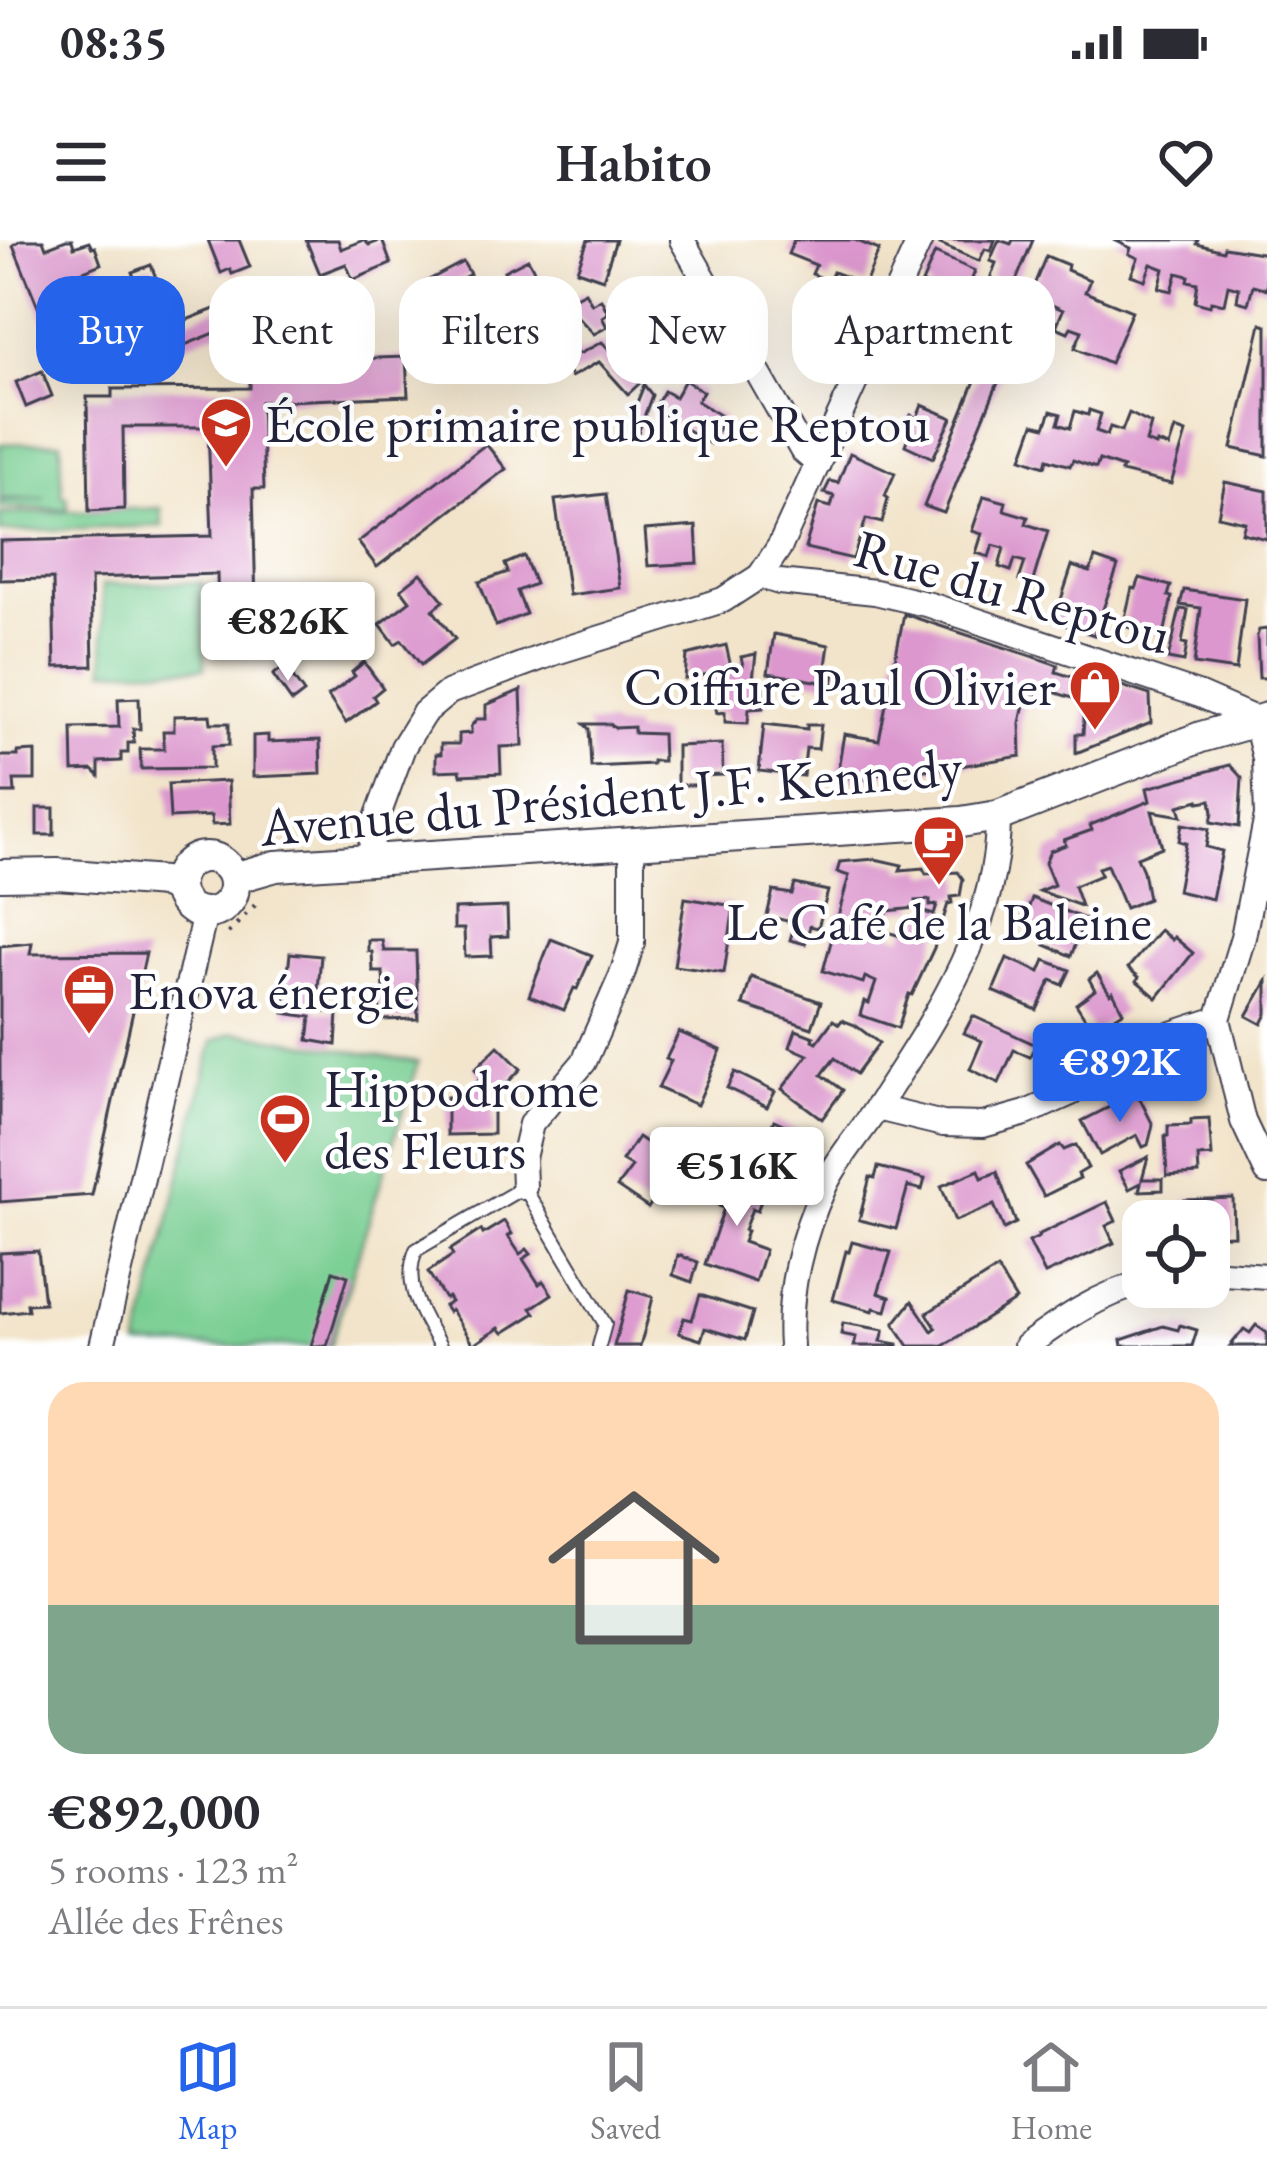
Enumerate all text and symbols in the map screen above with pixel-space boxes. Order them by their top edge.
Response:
text: 08:35 [60,13,168,71]
text: Habito [555,127,712,197]
icon: menu [48,129,114,195]
icon: heart [1153,129,1219,195]
chip: Buy [36,276,185,384]
chip: Rent [209,276,375,384]
chip: Filters [399,276,582,384]
chip: New [606,276,768,384]
chip: Apartment [792,276,1055,384]
place label: École primaire publique Reptou [265,388,930,458]
school or university icon: École primaire publique Reptou [198,395,254,469]
street label: Rue du Reptou [847,513,1179,669]
pin: €826K [204,582,372,684]
text: €826K [228,595,348,646]
place label: Coiffure Paul Olivier [624,651,1056,721]
shop icon: Coiffure Paul Olivier [1067,658,1123,732]
street label: Avenue du Président J.F. Kennedy [256,730,965,862]
cafe icon: Le Café de la Baleine [911,813,967,887]
place label: Le Café de la Baleine [726,886,1152,956]
place label: Enova énergie [128,955,415,1025]
office icon: Enova énergie [61,962,117,1036]
pin: €892K [1036,1023,1204,1125]
text: €892K [1060,1036,1180,1087]
place label: Hippodrome des Fleurs [324,1053,599,1185]
sports icon: Hippodrome des Fleurs [257,1091,313,1165]
pin: €516K [653,1127,821,1229]
text: €516K [677,1140,797,1191]
map controls [1122,1200,1230,1308]
button: locate [1122,1200,1230,1308]
icon: home [526,1460,742,1676]
text: €892,000 [48,1778,260,1844]
text: 5 rooms · 123 m² [48,1844,299,1895]
text: Allée des Frênes [48,1895,283,1946]
tab: Map [175,2034,241,2149]
tab: Saved [590,2034,661,2149]
tab: Home [1011,2034,1092,2149]

